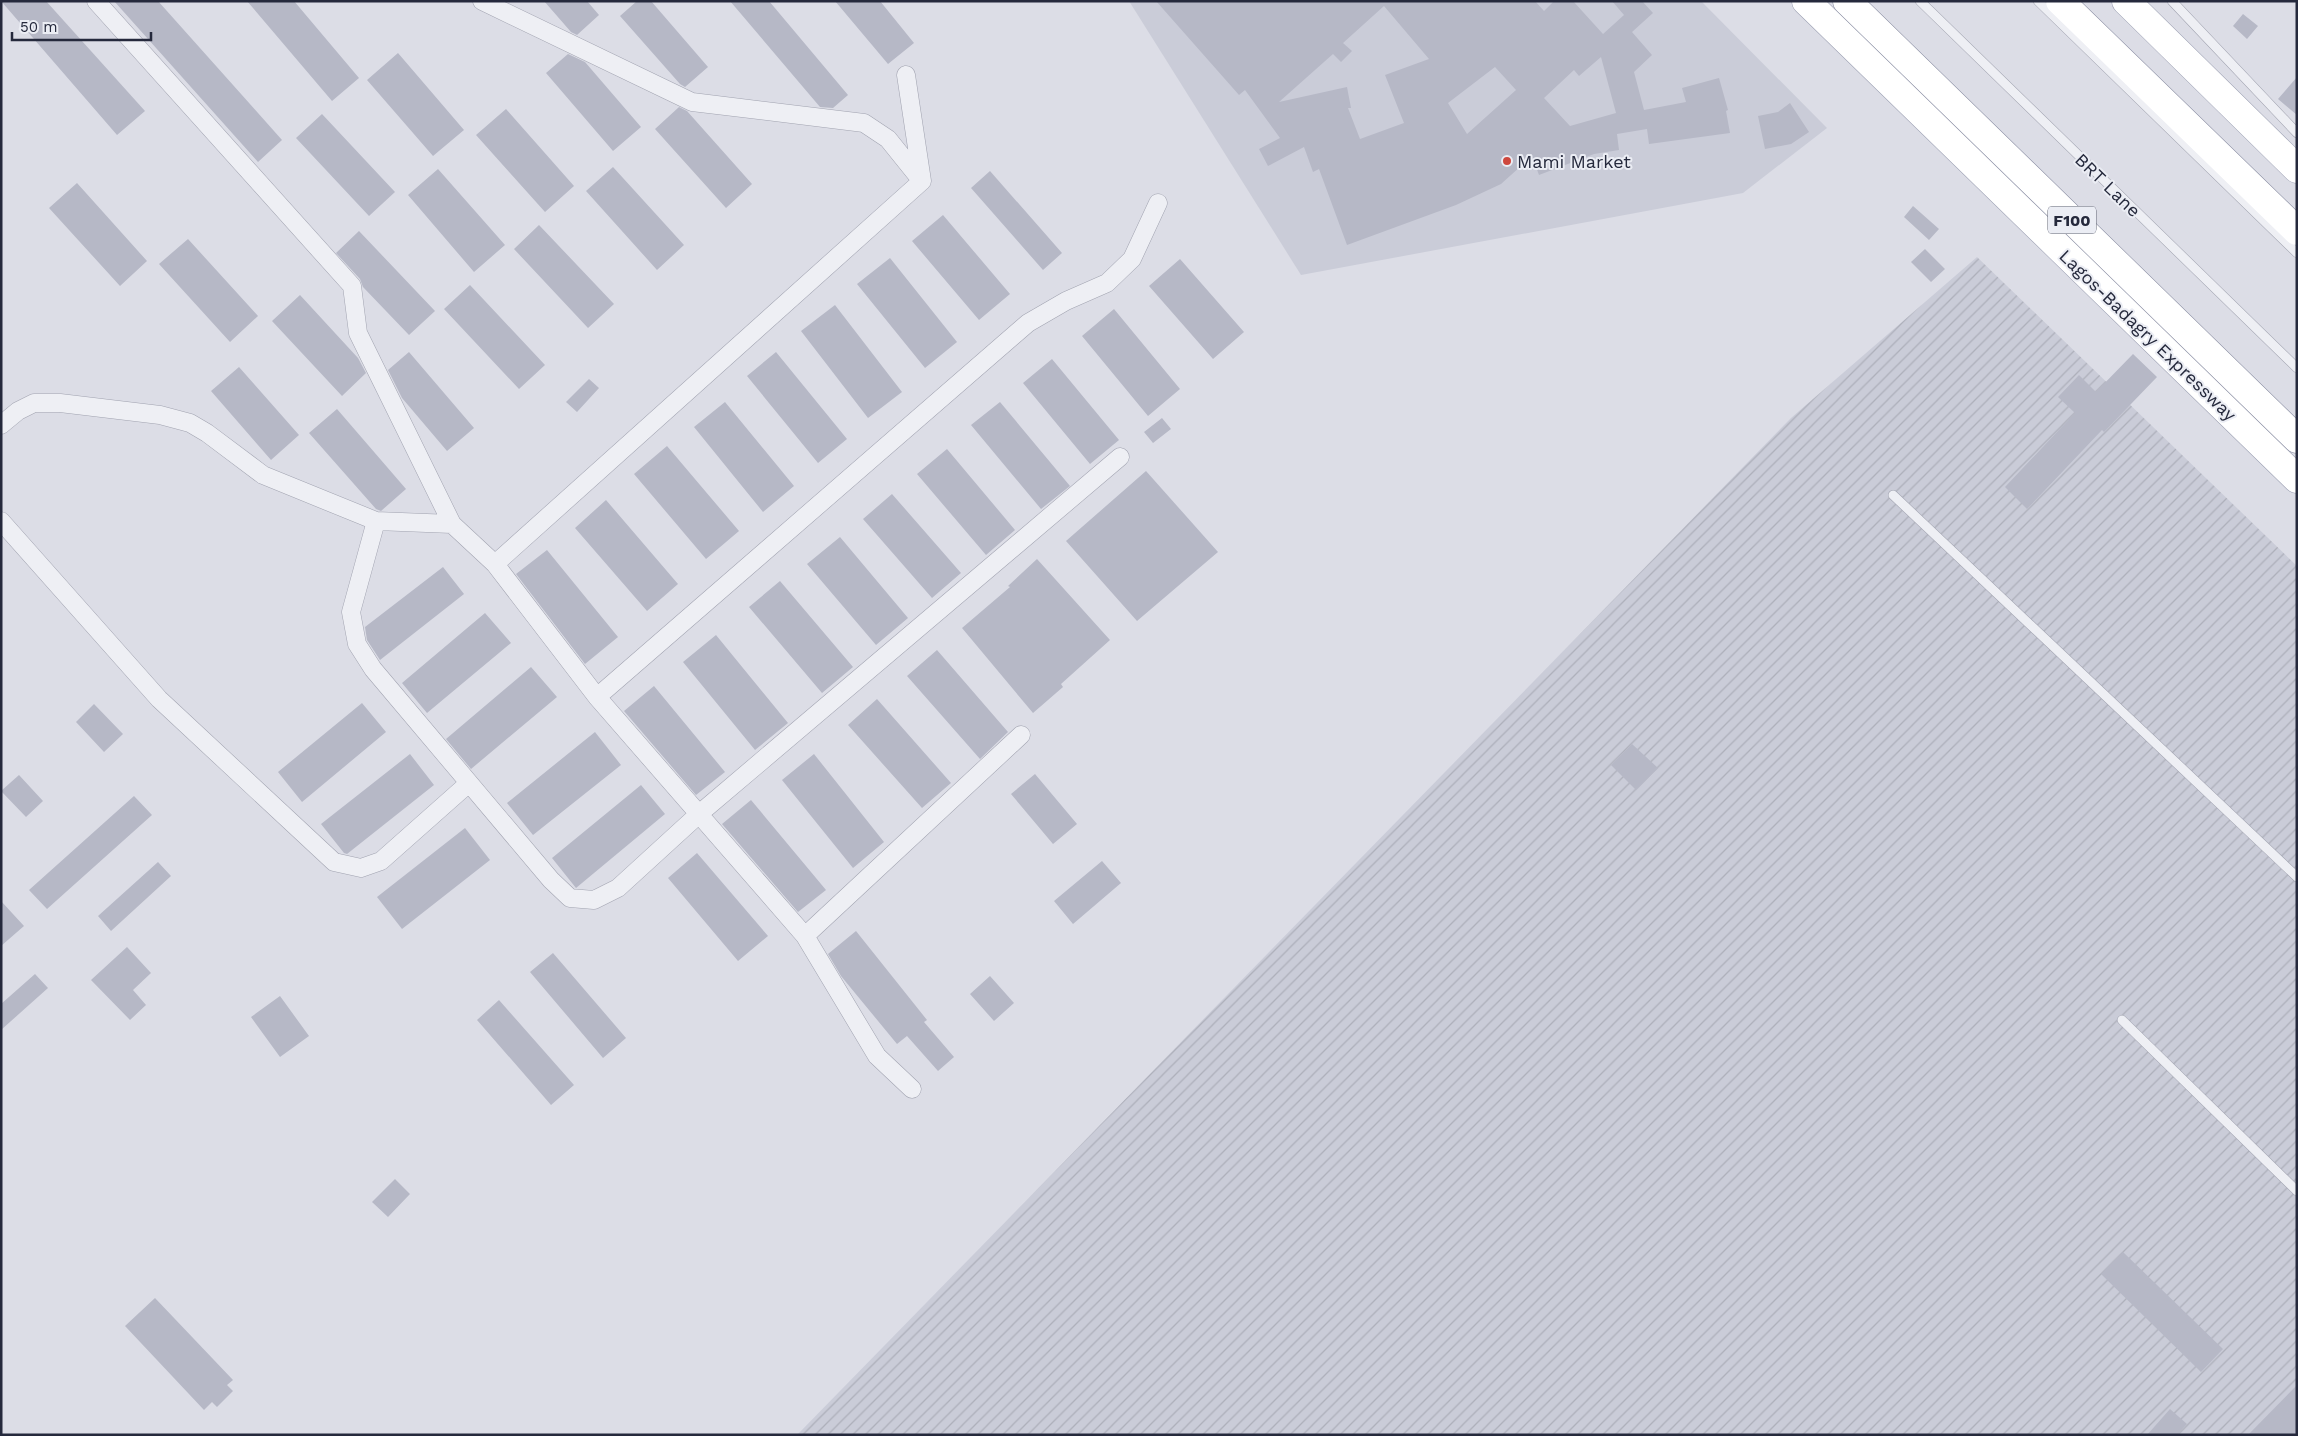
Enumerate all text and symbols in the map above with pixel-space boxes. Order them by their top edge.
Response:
scale bar [12,10,151,42]
text: 50 m [20,18,57,36]
street label: BRT Lane [2071,149,2145,221]
place label: Mami Market [1517,151,1631,172]
marker: Mami Market [1501,155,1513,167]
road number: F100 [2048,206,2096,234]
street label: Lagos-Badagry Expressway [2055,245,2241,425]

